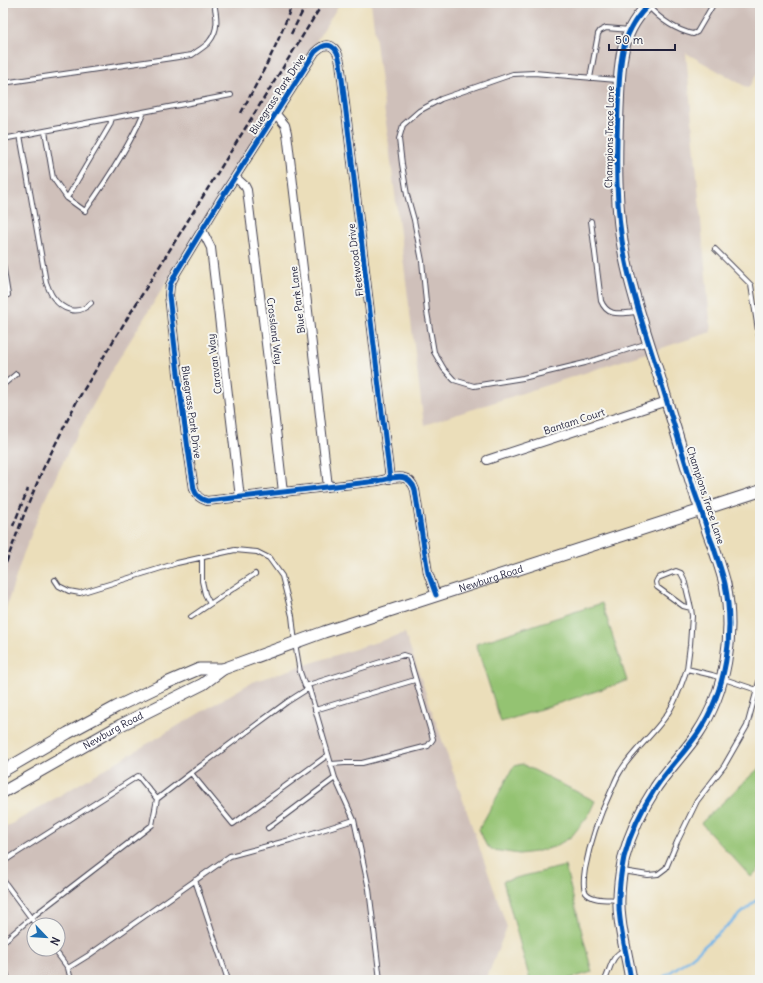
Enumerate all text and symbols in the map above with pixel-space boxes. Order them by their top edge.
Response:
scale bar [609,26,675,52]
text: 50 m [615,32,644,47]
street label: Bluegrass Park Drive [247,52,308,137]
street label: Champions Trace Lane [602,86,617,188]
street label: Fleetwood Drive [345,223,366,297]
street label: Blue Park Lane [287,266,308,334]
street label: Crossland Way [264,297,285,365]
street label: Caravan Way [204,333,225,395]
street label: Bluegrass Park Drive [179,365,204,459]
street label: Bantam Court [542,405,607,437]
street label: Champions Trace Lane [684,445,728,546]
street label: Newburg Road [457,562,525,595]
street label: Newburg Road [81,709,145,752]
north arrow [26,917,66,957]
text: N [47,935,63,948]

